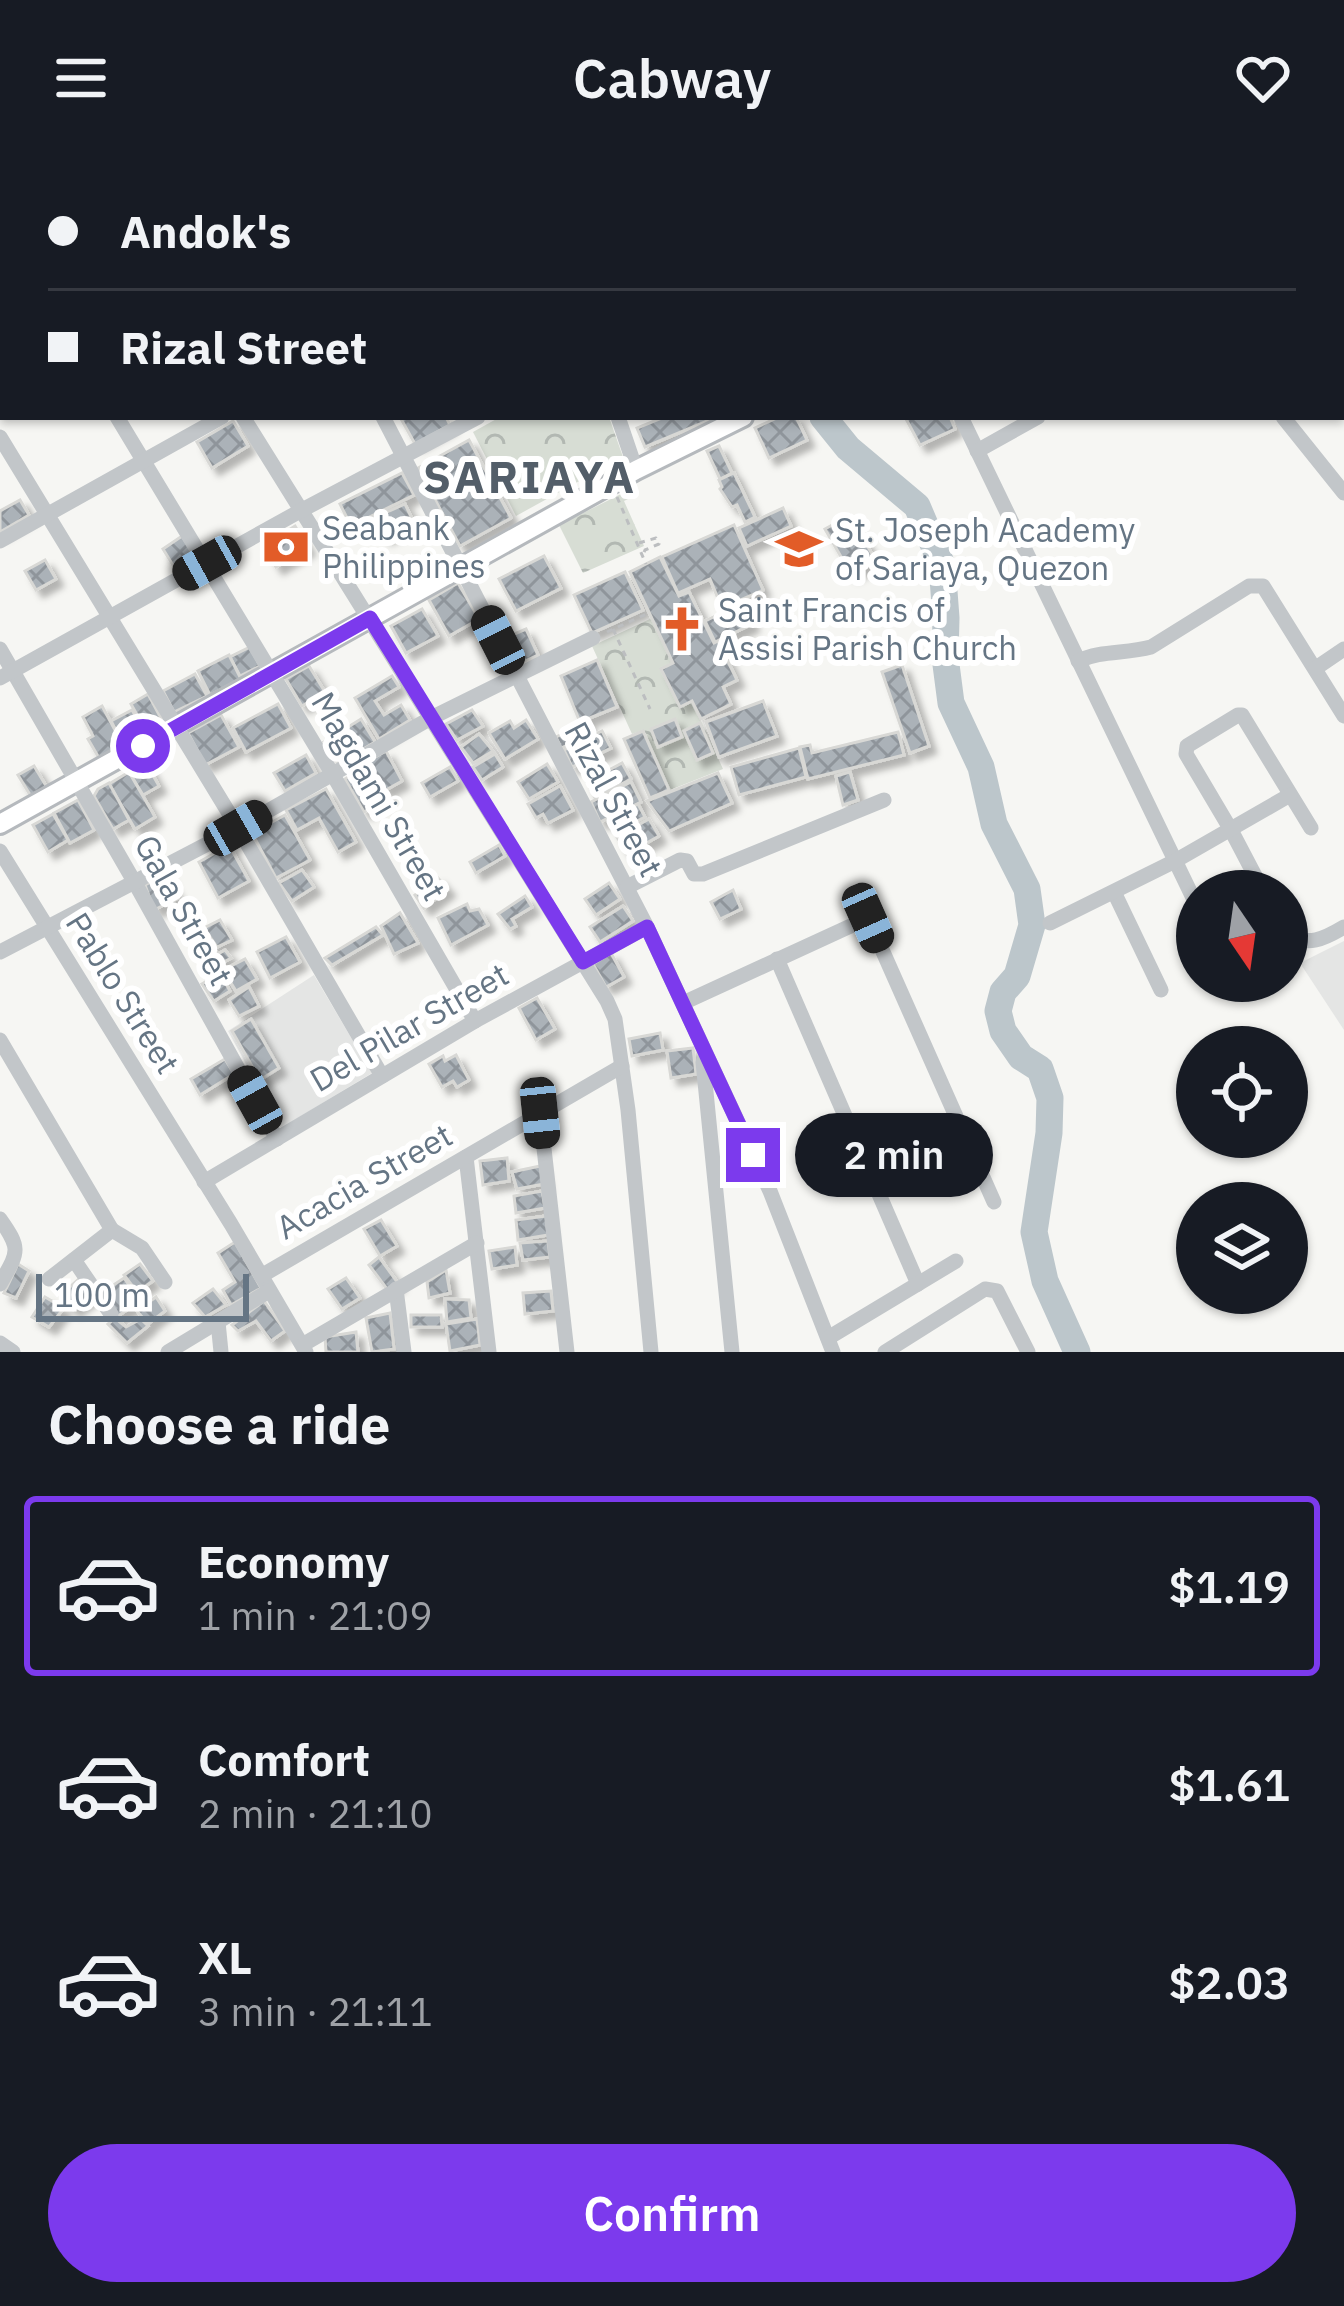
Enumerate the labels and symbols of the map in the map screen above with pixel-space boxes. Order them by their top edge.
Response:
district label: SARIAYA [423,447,637,505]
place label: Seabank Philippines [322,506,486,587]
place label: St. Joseph Academy of Sariaya, Quezon [835,508,1135,589]
bank icon: Seabank Philippines [261,522,311,572]
school or university icon: St. Joseph Academy of Sariaya, Quezon [774,524,824,574]
car [167,530,247,596]
place label: Saint Francis of Assisi Parish Church [718,588,1017,669]
car [466,600,530,680]
church icon: Saint Francis of Assisi Parish Church [657,604,707,654]
street label: Magdami Street [302,684,456,908]
street label: Rizal Street [556,714,673,884]
route start [116,719,170,773]
car [198,794,278,862]
street label: Gala Street [126,827,243,993]
north arrow [1176,870,1308,1002]
car [837,878,899,958]
street label: Pablo Street [57,904,190,1081]
street label: Del Pilar Street [302,952,516,1101]
car [222,1060,288,1140]
car [518,1075,562,1151]
street label: Acacia Street [268,1113,459,1248]
callout: 2 min [795,1113,993,1197]
route end [726,1128,780,1182]
scale bar [36,1268,249,1321]

